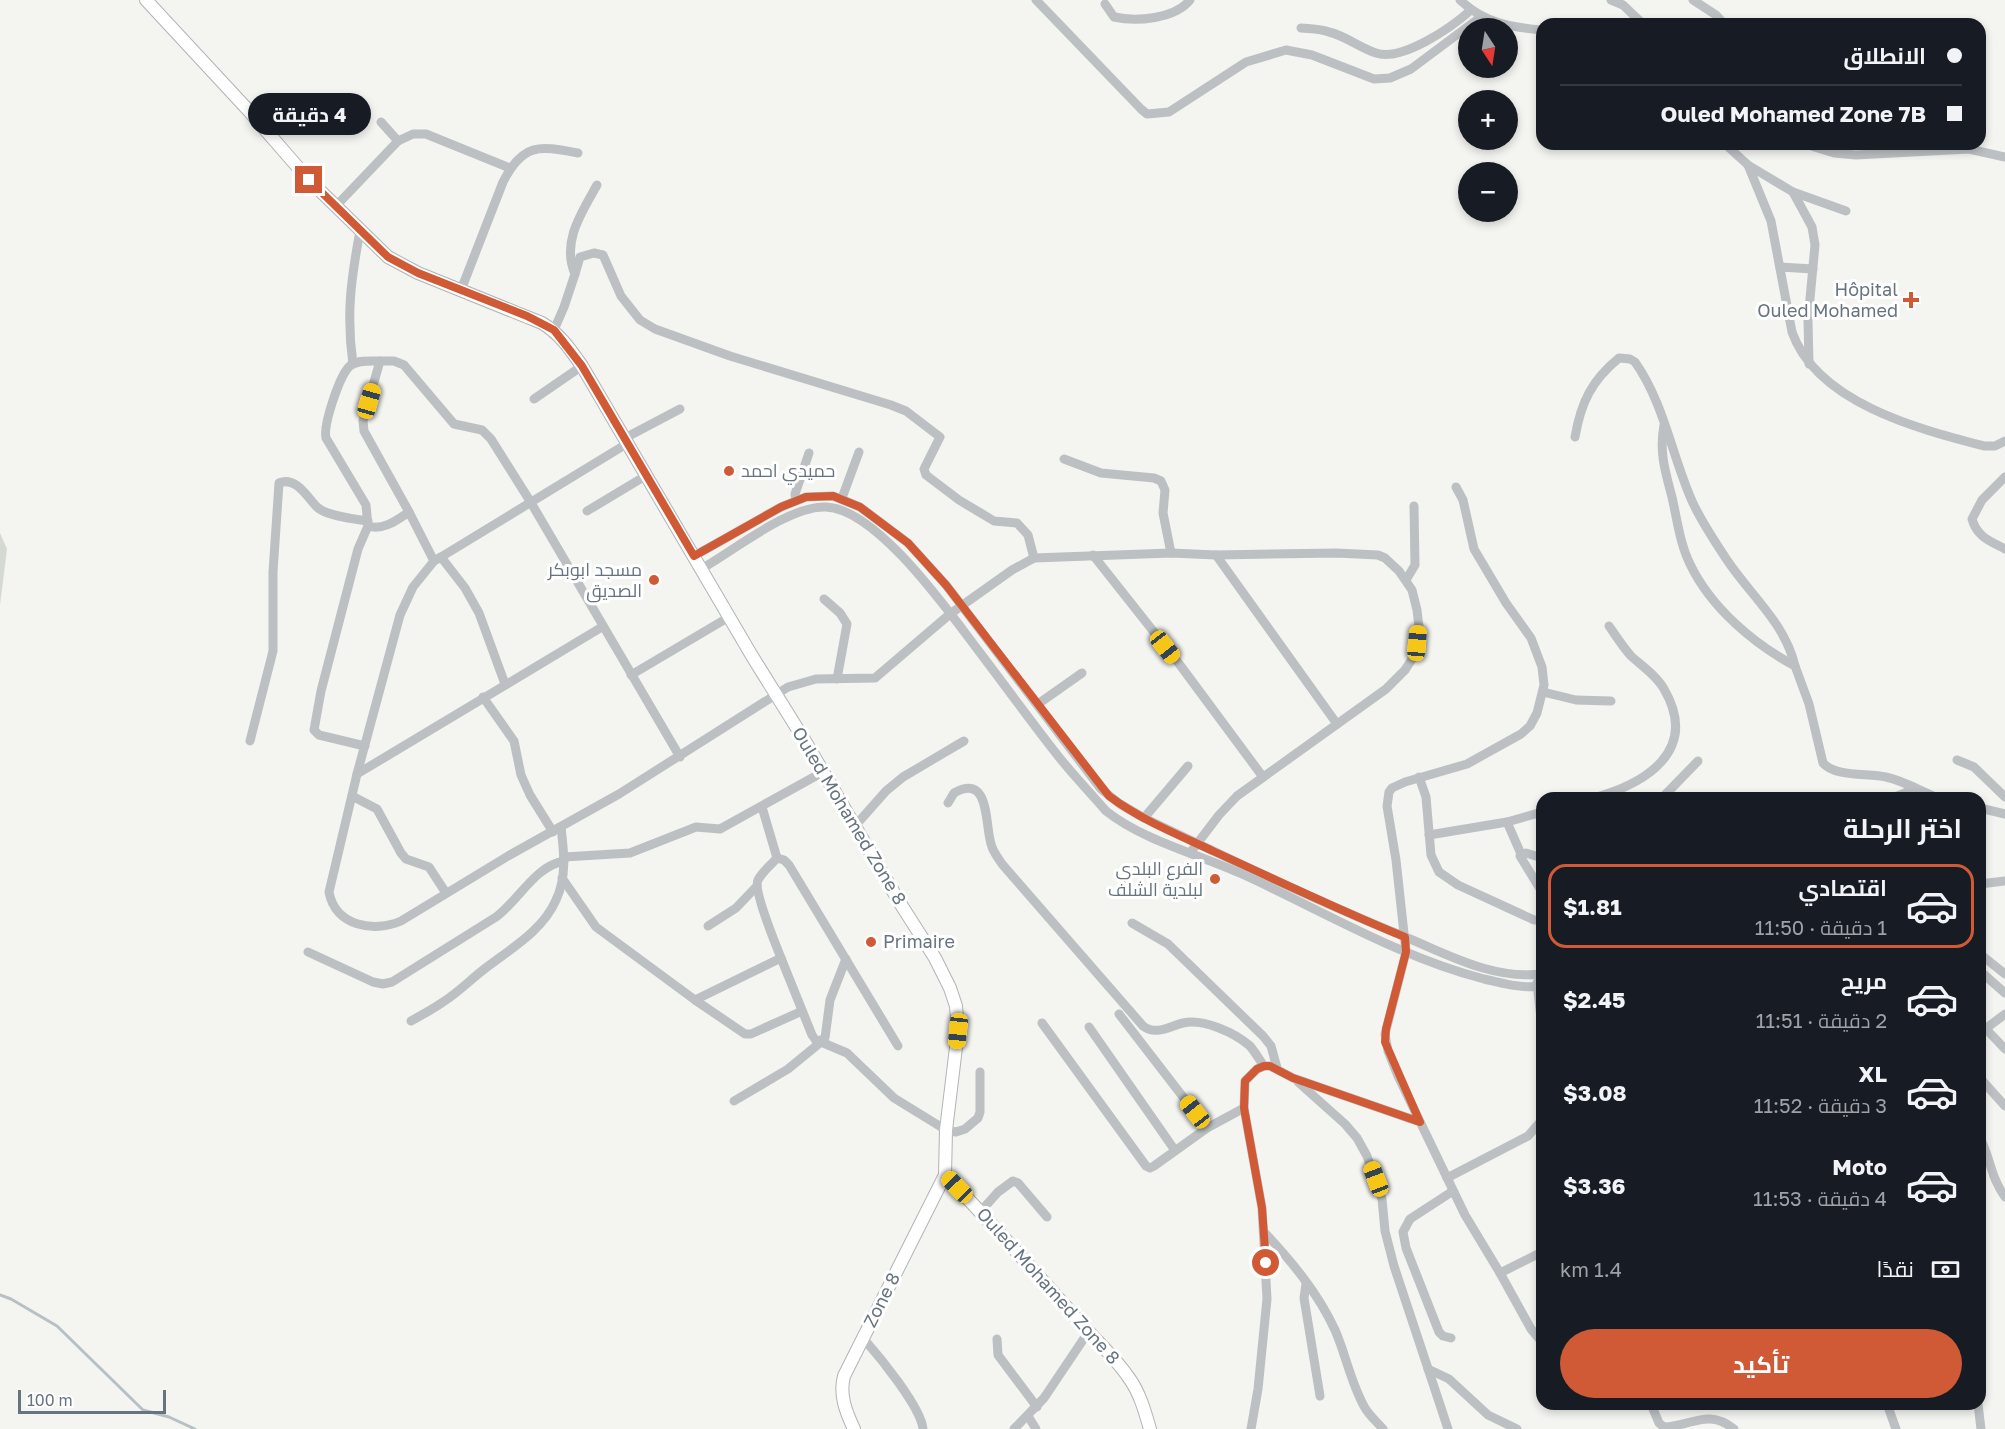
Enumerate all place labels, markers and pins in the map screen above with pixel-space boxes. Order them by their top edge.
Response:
place label: Hôpital Ouled Mohamed [1757,278,1898,321]
marker: Hôpital Ouled Mohamed [1902,291,1920,309]
place label: حميدي احمد [741,459,835,485]
marker: حميدي احمد [722,464,736,478]
place label: مسجد ابوبكر الصديق [547,558,642,603]
marker: مسجد ابوبكر الصديق [647,573,661,587]
place label: الفرع البلدي لبلدية الشلف [1108,857,1203,900]
marker: الفرع البلدي لبلدية الشلف [1208,872,1222,886]
place label: Primaire [883,930,955,952]
marker: Primaire [864,935,878,949]

